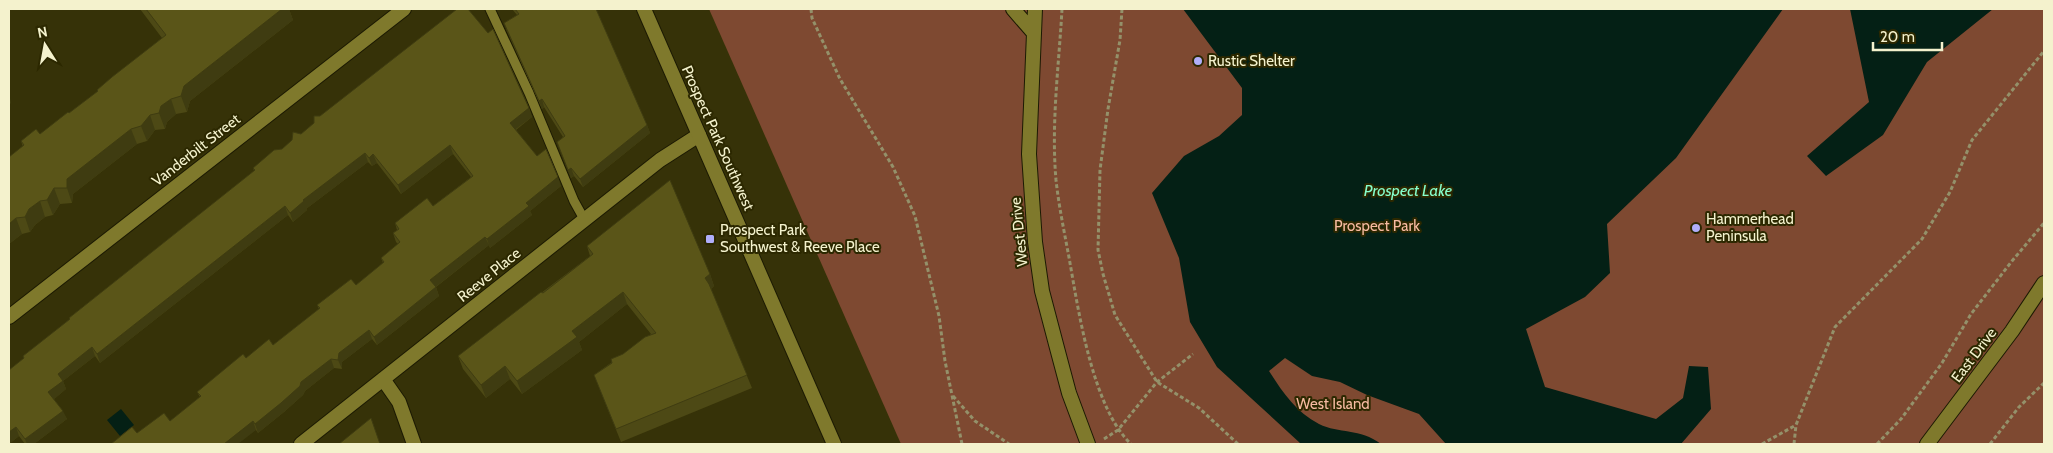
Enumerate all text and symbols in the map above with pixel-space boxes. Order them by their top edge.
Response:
north arrow [20,20,70,70]
scale bar [1873,20,1942,52]
text: N [36,22,49,42]
text: 20 m [1880,28,1915,46]
place label: Rustic Shelter [1208,52,1295,70]
marker: Rustic Shelter [1192,55,1204,67]
street label: Prospect Park Southwest [678,63,758,213]
street label: Vanderbilt Street [148,110,244,190]
water label: Prospect Lake [1364,181,1452,200]
street label: West Drive [1006,196,1032,268]
place label: Hammerhead Peninsula [1706,210,1794,245]
park label: Prospect Park [1334,217,1420,235]
place label: Prospect Park Southwest & Reeve Place [720,221,880,256]
marker: Hammerhead Peninsula [1690,222,1702,234]
marker: Prospect Park Southwest & Reeve Place [704,233,716,245]
street label: Reeve Place [454,244,524,306]
street label: East Drive [1948,324,2001,386]
park label: West Island [1296,395,1370,413]

